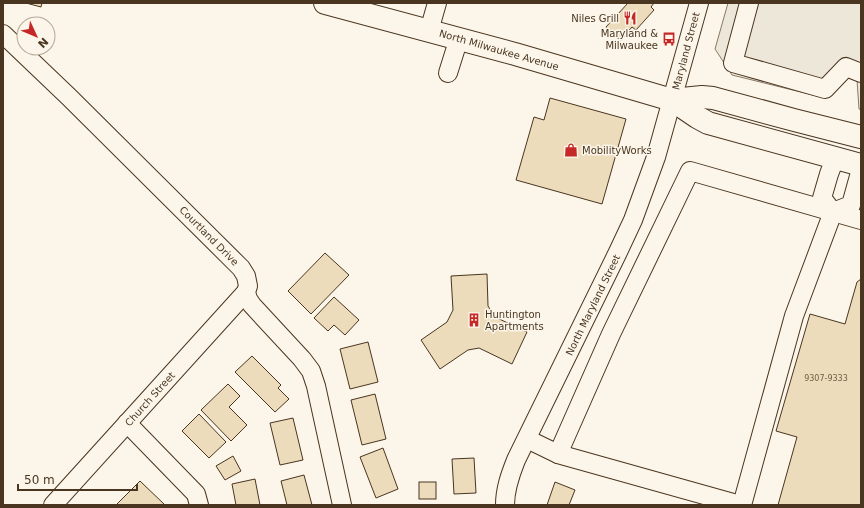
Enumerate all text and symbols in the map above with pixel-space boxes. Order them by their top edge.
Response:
restaurant icon: Niles Grill [622,10,638,26]
street label: Maryland Street [670,11,702,91]
place label: Niles Grill [571,13,619,24]
north arrow [16,16,56,56]
street label: North Milwaukee Avenue [438,28,560,72]
place label: Maryland & Milwaukee [601,28,658,51]
bus stop icon: Maryland & Milwaukee [661,31,677,47]
text: N [35,35,51,50]
shop icon: MobilityWorks [563,142,579,158]
place label: MobilityWorks [582,145,652,156]
street label: Courtland Drive [177,204,241,268]
street label: North Maryland Street [564,253,622,357]
place label: Huntington Apartments [485,309,544,332]
building icon: Huntington Apartments [466,312,482,328]
street label: Church Street [123,370,177,428]
house number: 9307-9333 [804,374,848,383]
scale bar [18,466,137,492]
text: 50 m [24,473,55,487]

